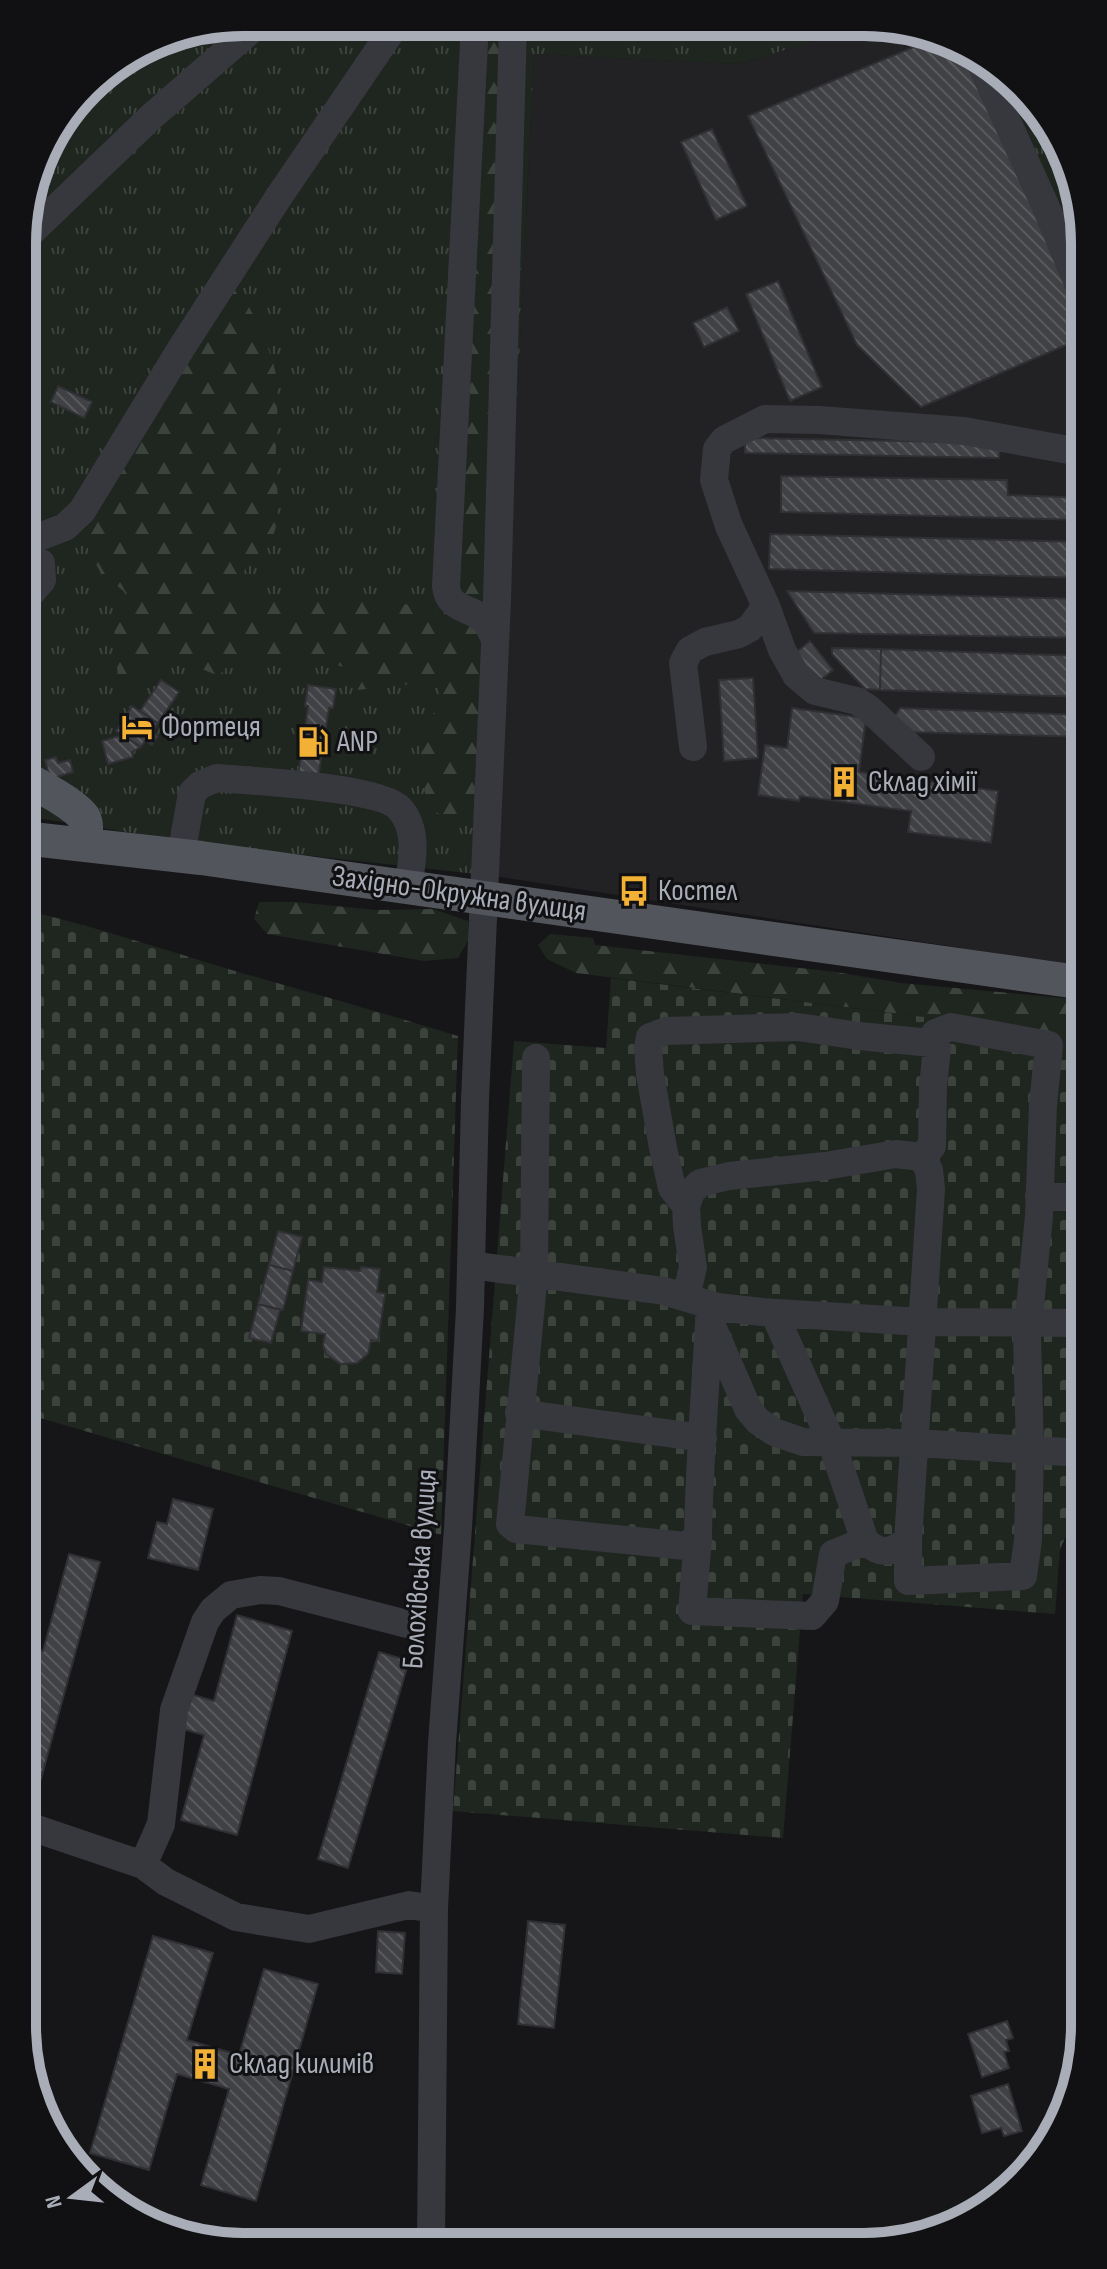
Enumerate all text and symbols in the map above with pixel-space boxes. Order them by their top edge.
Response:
place label: Фортеця [161,709,261,745]
hotel icon: Фортеця [120,710,154,744]
place label: ANP [336,724,378,760]
fuel station icon: ANP [296,725,330,759]
place label: Склад хімії [868,764,978,800]
building icon: Склад хімії [827,765,861,799]
street label: Західно-Окружна вулиця [330,858,588,930]
place label: Костел [658,873,738,909]
bus stop icon: Костел [617,874,651,908]
street label: Болохівська вулиця [395,1468,445,1670]
place label: Склад килимів [229,2046,374,2082]
building icon: Склад килимів [188,2047,222,2081]
north arrow [32,2157,112,2237]
text: N [40,2193,69,2211]

